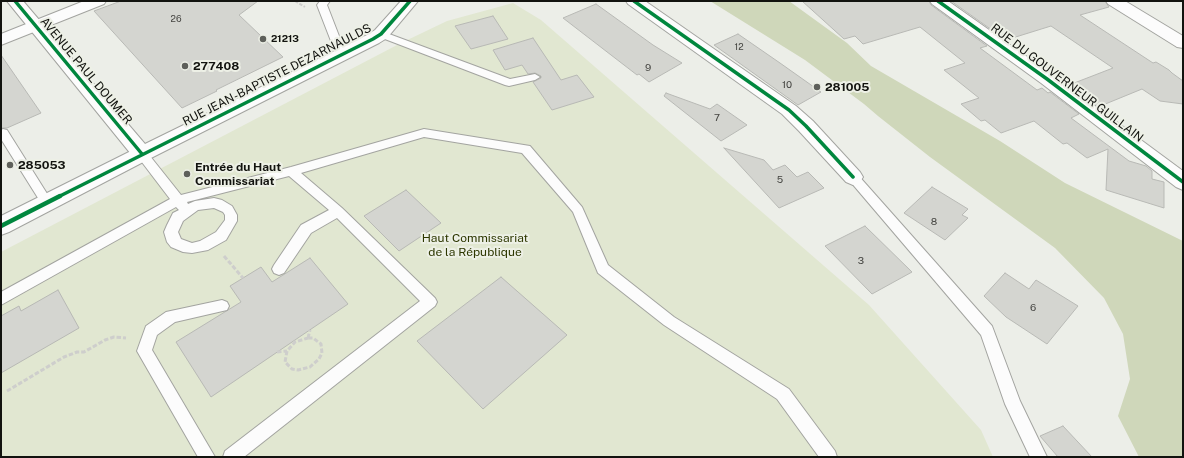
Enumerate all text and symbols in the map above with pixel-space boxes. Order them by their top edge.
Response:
house number: 26 [171,14,181,24]
street label: AVENUE PAUL DOUMER [37,15,135,127]
street label: RUE JEAN-BAPTISTE DEZARNAULDS [180,21,374,129]
street label: RUE DU GOUVERNEUR GUILLAIN [988,21,1146,145]
place label: 21213 [271,33,299,45]
marker: 21213 [258,34,268,44]
house number: 12 [734,42,744,52]
place label: 277408 [193,59,239,73]
marker: 277408 [180,61,190,71]
house number: 9 [645,62,651,74]
house number: 10 [782,79,792,91]
place label: 281005 [825,80,869,94]
marker: 281005 [812,82,822,92]
house number: 7 [714,112,720,124]
place label: 285053 [18,158,66,172]
marker: 285053 [5,160,15,170]
place label: Entrée du Haut Commissariat [195,160,281,188]
marker: Entrée du Haut Commissariat [182,169,192,179]
house number: 5 [777,174,783,186]
house number: 8 [931,216,937,228]
park label: Haut Commissariat de la République [422,231,528,259]
house number: 3 [858,255,864,267]
house number: 6 [1030,302,1036,314]

